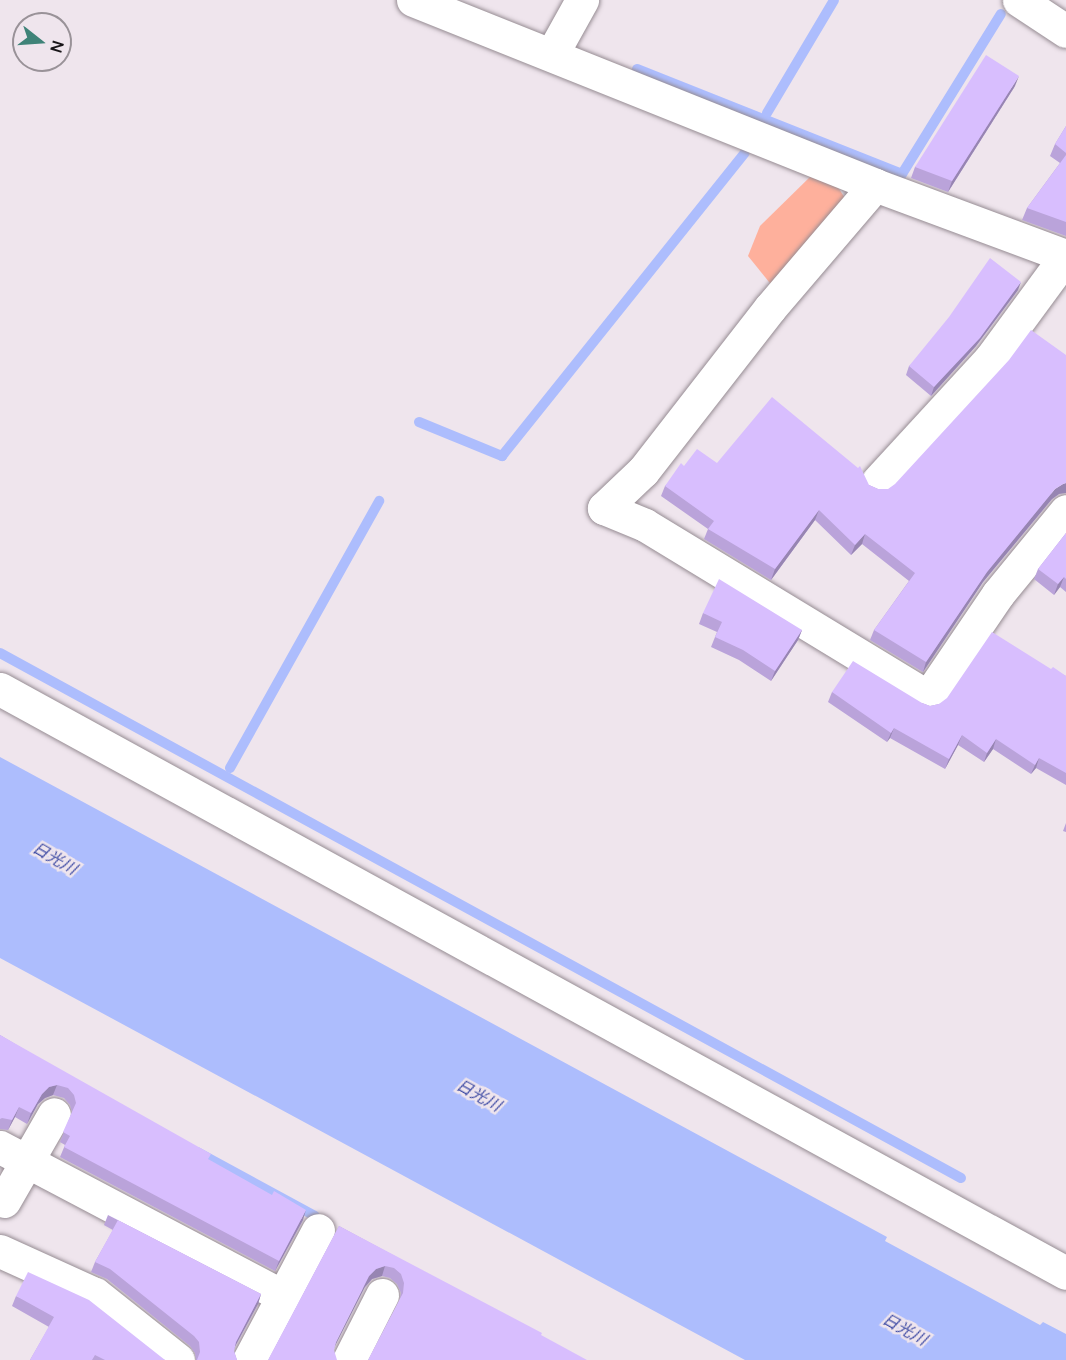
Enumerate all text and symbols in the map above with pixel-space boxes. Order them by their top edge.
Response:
north arrow [12,12,72,72]
text: N [45,38,70,55]
water label: 日光川 [29,838,81,878]
water label: 日光川 [453,1075,505,1115]
water label: 日光川 [879,1309,931,1349]

